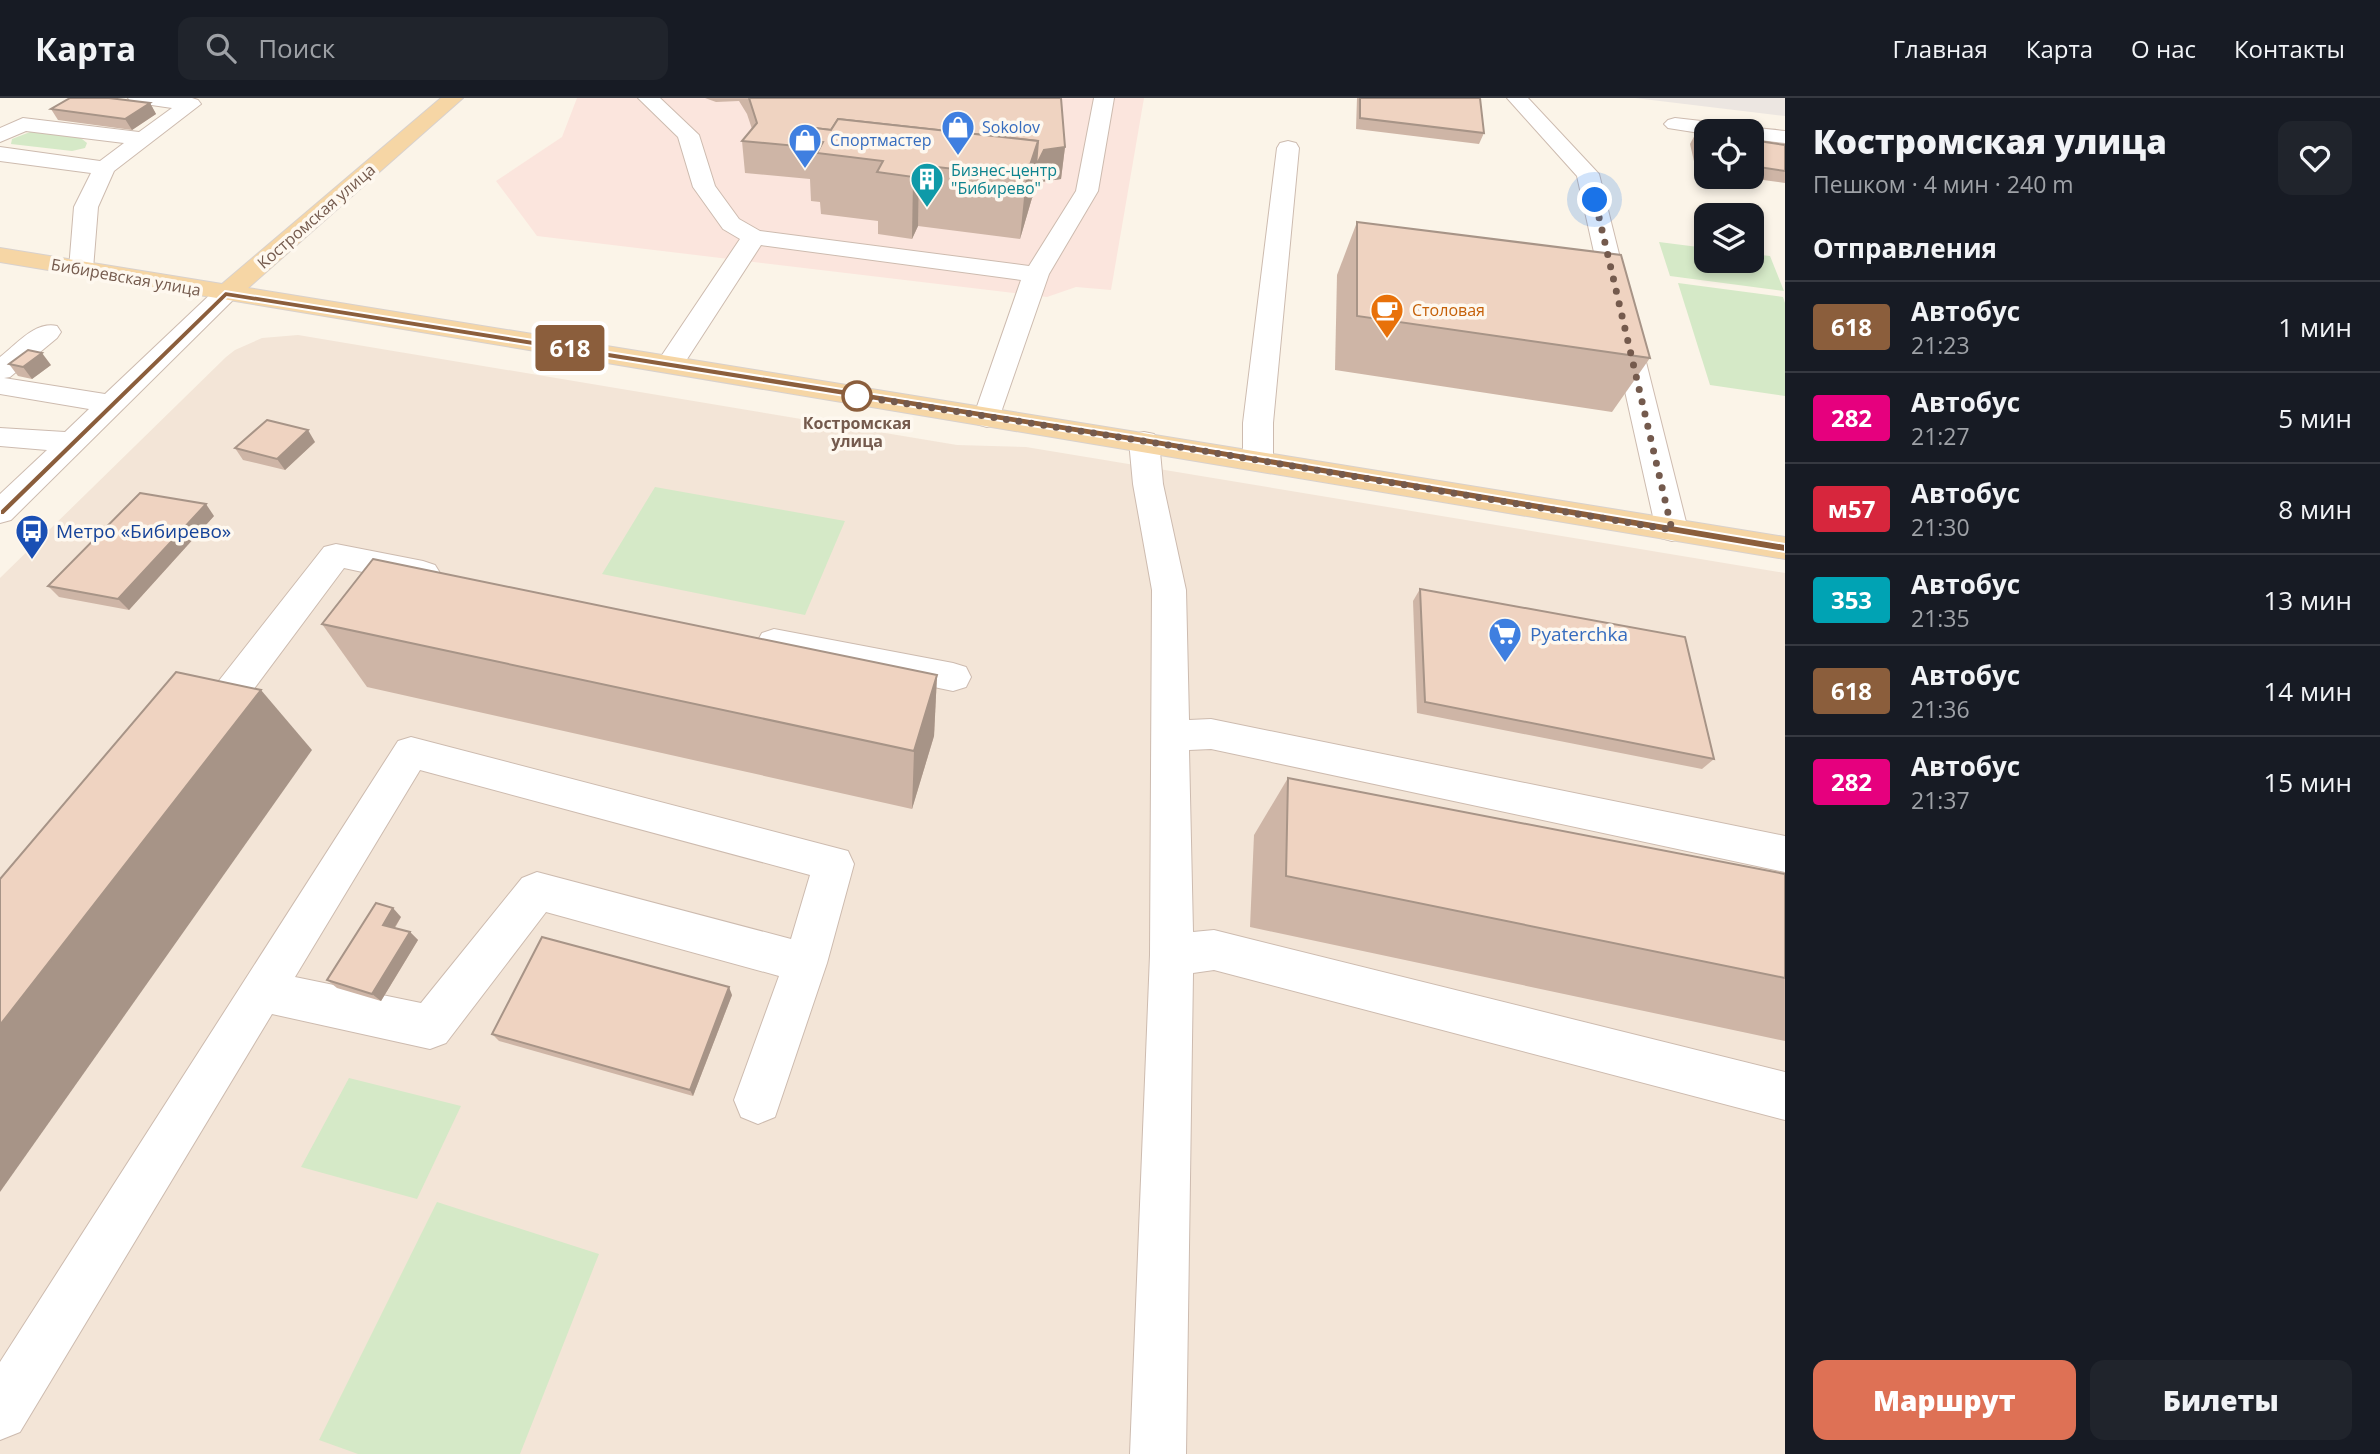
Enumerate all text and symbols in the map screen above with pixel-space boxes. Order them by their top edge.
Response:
search box [178,17,668,80]
text: Карта [35,26,136,71]
icon: search [202,29,240,67]
text: Поиск [258,30,335,66]
text: Главная [1893,32,1988,65]
text: Карта [2026,32,2093,65]
text: О нас [2131,32,2196,65]
text: Контакты [2234,32,2345,65]
shop icon: Sokolov [939,108,977,157]
place label: Sokolov [982,116,1040,138]
map controls [1694,119,1764,273]
button: locate [1694,119,1764,189]
text: Костромская улица [1813,119,2167,164]
shop icon: Спортмастер [786,121,824,170]
button: heart [2278,121,2352,195]
place label: Спортмастер [830,129,932,151]
street label: Костромская улица [252,159,380,273]
place label: Бизнес-центр "Бибирево" [951,159,1057,199]
building icon: Бизнес-центр "Бибирево" [908,160,946,209]
text: Пешком · 4 мин · 240 m [1813,168,2074,200]
your location [1577,182,1612,217]
button: layers [1694,203,1764,273]
text: Отправления [1813,230,1997,266]
street label: Бибиревская улица [49,253,203,301]
cafe icon: Столовая [1368,291,1406,340]
text: Автобус [1911,293,2020,329]
place label: Столовая [1412,299,1485,321]
text: 1 мин [2278,309,2352,345]
text: 618 [1831,310,1872,343]
line badge: 618 [530,325,610,371]
text: 21:23 [1911,329,1970,361]
text: 618 [549,331,591,364]
marker: Костромская улица [842,381,872,411]
text: Автобус [1911,384,2020,420]
text: 5 мин [2278,400,2352,436]
text: 282 [1831,401,1872,434]
place label: Костромская улица [803,412,911,452]
text: 21:27 [1911,420,1970,452]
text: Автобус [1911,475,2020,511]
text: 8 мин [2278,491,2352,527]
text: м57 [1828,492,1875,525]
text: 21:30 [1911,511,1970,543]
bus stop icon: Метро «Бибирево» [13,512,51,561]
place label: Метро «Бибирево» [56,518,231,544]
text: Автобус [1911,566,2020,602]
text: 13 мин [2263,582,2352,618]
text: 353 [1831,583,1872,616]
text: 21:35 [1911,602,1970,634]
supermarket icon: Pyaterchka [1486,615,1524,664]
place label: Pyaterchka [1530,621,1628,647]
text: Автобус [1911,657,2020,693]
text: 14 мин [2263,673,2352,709]
text: 618 [1831,674,1872,707]
text: 21:36 [1911,693,1970,725]
text: Автобус [1911,748,2020,784]
text: 15 мин [2263,764,2352,800]
text: 282 [1831,765,1872,798]
text: 21:37 [1911,784,1970,816]
button: Маршрут [1813,1360,2076,1440]
button: Билеты [2090,1360,2352,1440]

